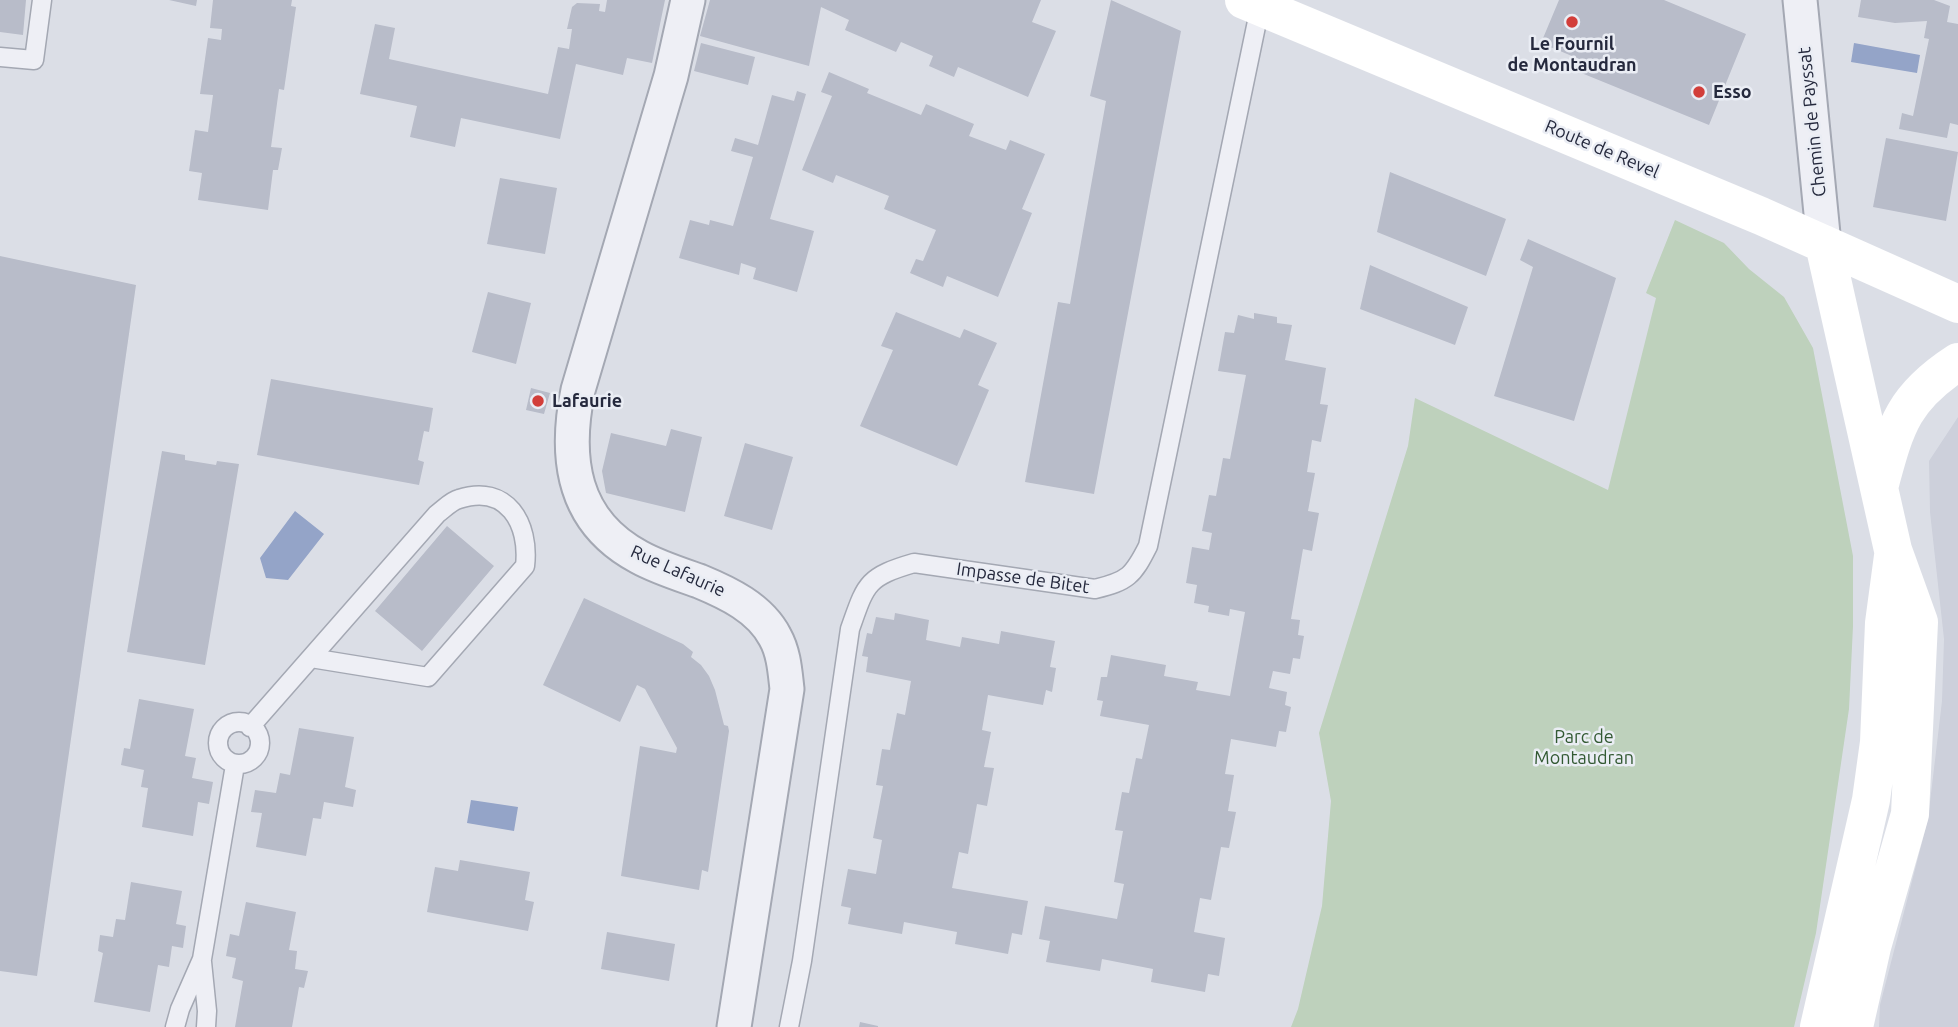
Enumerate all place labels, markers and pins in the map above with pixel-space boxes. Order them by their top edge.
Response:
marker: Le Fournil de Montaudran [1564,14,1580,30]
place label: Le Fournil de Montaudran [1508,33,1636,76]
place label: Esso [1713,81,1752,103]
marker: Esso [1691,84,1707,100]
place label: Lafaurie [552,390,622,412]
marker: Lafaurie [530,393,546,409]

